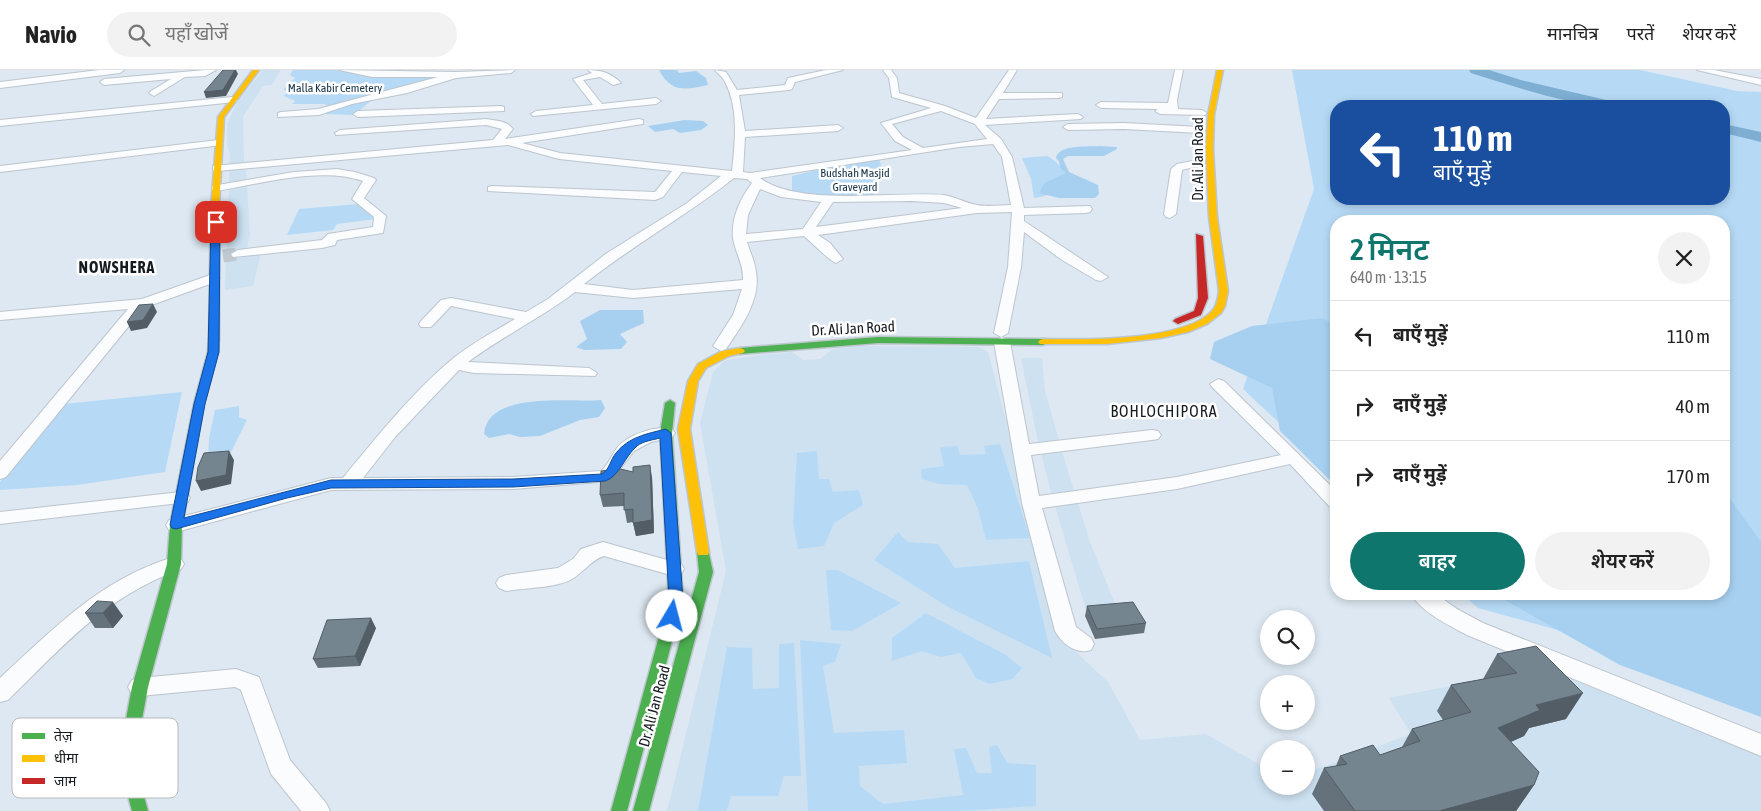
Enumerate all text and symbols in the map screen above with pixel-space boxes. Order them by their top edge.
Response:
search box [107,12,457,57]
text: Navio [25,21,77,48]
icon: search [125,21,153,49]
text: यहाँ खोजें [165,22,228,44]
text: मानचित्र [1547,23,1598,44]
text: परतें [1626,23,1654,44]
text: शेयर करें [1682,23,1736,44]
park label: Malla Kabir Cemetery [288,81,382,95]
street label: Dr. Ali Jan Road [1189,117,1206,201]
text: 110 m [1433,118,1512,158]
icon: left [1350,120,1415,185]
text: बाएँ मुड़ें [1433,159,1491,185]
park label: Budshah Masjid Graveyard [820,166,890,194]
pin [195,201,237,243]
icon: arrive [202,208,230,236]
text: 2 मिनट [1350,232,1429,266]
button: close [1658,232,1710,284]
district label: NOWSHERA [79,258,155,276]
text: 640 m · 13:15 [1350,268,1427,286]
street label: Dr. Ali Jan Road [811,317,895,339]
icon: left [1350,322,1378,350]
text: बाएँ मुड़ें [1393,323,1448,345]
text: 110 m [1667,325,1710,347]
icon: right [1350,392,1378,420]
text: दाएँ मुड़ें [1393,393,1447,415]
text: 40 m [1676,395,1710,417]
district label: BOHLOCHIPORA [1110,402,1218,420]
icon: right [1350,462,1378,490]
text: दाएँ मुड़ें [1393,463,1447,485]
text: 170 m [1667,465,1710,487]
button: बाहर [1350,532,1525,590]
button: शेयर करें [1535,532,1710,590]
position arrow [645,589,697,641]
map controls [1260,610,1315,795]
button: search [1260,610,1315,665]
street label: Dr. Ali Jan Road [635,663,673,749]
button: + [1260,675,1315,730]
legend [12,718,178,798]
text: तेज़ [54,727,73,744]
button: − [1260,740,1315,795]
text: धीमा [54,750,79,766]
text: जाम [54,773,77,789]

